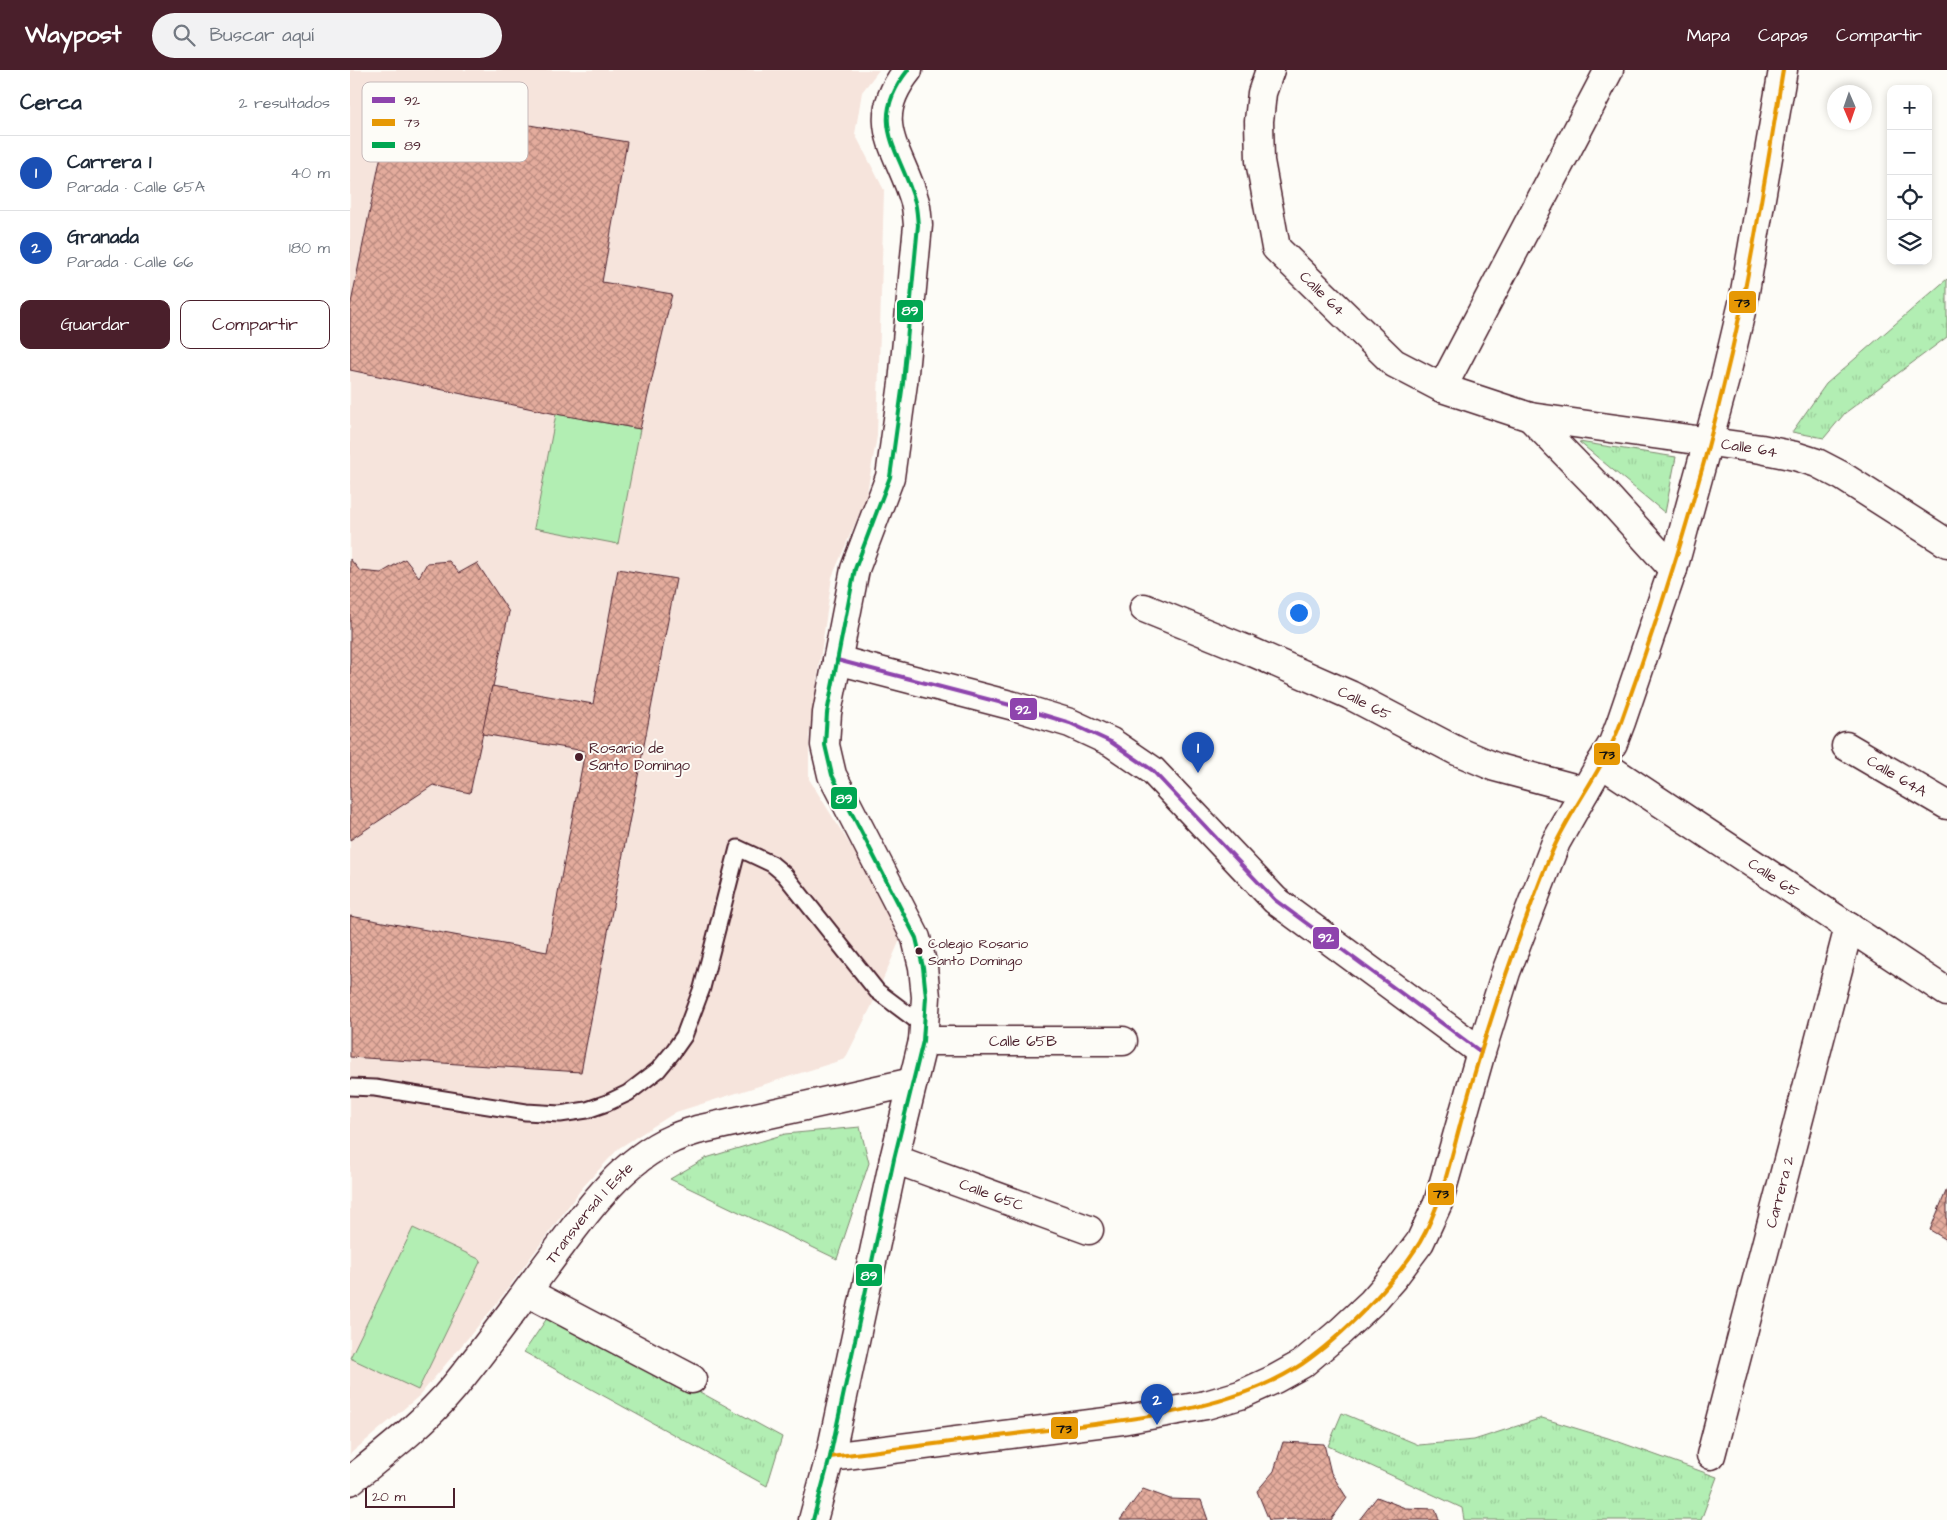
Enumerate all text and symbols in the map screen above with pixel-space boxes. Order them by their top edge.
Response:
search box [152,13,502,58]
text: Waypost [25,18,122,52]
icon: search [170,21,198,49]
text: Buscar aquí [210,22,314,49]
text: Mapa [1687,23,1730,48]
text: Capas [1758,23,1808,48]
text: Compartir [1836,23,1922,48]
legend [362,82,528,162]
north arrow [1827,85,1872,130]
map controls [1887,85,1932,265]
button: + [1887,85,1932,130]
text: Cerca [20,88,82,117]
text: 92 [404,91,420,111]
text: 2 resultados [238,92,330,114]
text: 73 [404,113,420,133]
button: − [1887,130,1932,175]
text: 89 [404,136,421,156]
text: Carrera 1 [67,149,152,176]
text: 1 [35,162,37,184]
text: 40 m [290,162,330,184]
button: locate [1887,175,1932,220]
text: Parada · Calle 65A [67,176,205,198]
button: layers [1887,220,1932,265]
text: Granada [67,224,139,251]
text: 2 [31,237,41,259]
text: 180 m [289,237,330,259]
text: Parada · Calle 66 [67,251,193,273]
street label: Calle 64 [1295,266,1350,321]
line badge: 73 [1728,290,1757,314]
text: 73 [1733,293,1751,313]
line badge: 89 [896,299,924,323]
button: Guardar [20,300,170,349]
button: Compartir [180,300,330,349]
text: 89 [901,301,919,321]
street label: Calle 64 [1720,434,1779,463]
your location [1286,600,1312,626]
street label: Calle 65 [1334,681,1395,726]
line badge: 92 [1009,697,1038,721]
text: 92 [1015,700,1032,720]
pin: 1 [1182,732,1214,773]
place label: Rosario de Santo Domingo [589,738,691,777]
line badge: 73 [1593,742,1621,766]
text: 73 [1598,745,1616,765]
street label: Calle 64A [1863,750,1931,802]
marker: Rosario de Santo Domingo [573,751,585,763]
line badge: 89 [830,786,858,810]
text: 89 [835,789,853,809]
street label: Calle 65 [1744,853,1803,902]
line badge: 92 [1312,926,1340,950]
text: 92 [1318,928,1335,948]
place label: Colegio Rosario Santo Domingo [928,934,1028,971]
marker: Colegio Rosario Santo Domingo [914,946,924,956]
street label: Calle 65B [989,1031,1057,1052]
street label: Carrera 2 [1761,1153,1800,1230]
street label: Transversal 1 Este [541,1158,638,1268]
street label: Calle 65C [956,1174,1027,1217]
line badge: 73 [1427,1182,1455,1206]
text: 73 [1432,1184,1450,1204]
line badge: 89 [855,1263,883,1287]
text: 89 [860,1266,878,1286]
pin: 2 [1141,1384,1173,1425]
line badge: 73 [1050,1416,1079,1440]
text: 73 [1055,1419,1073,1439]
scale bar [365,1485,455,1508]
text: 20 m [372,1487,405,1507]

